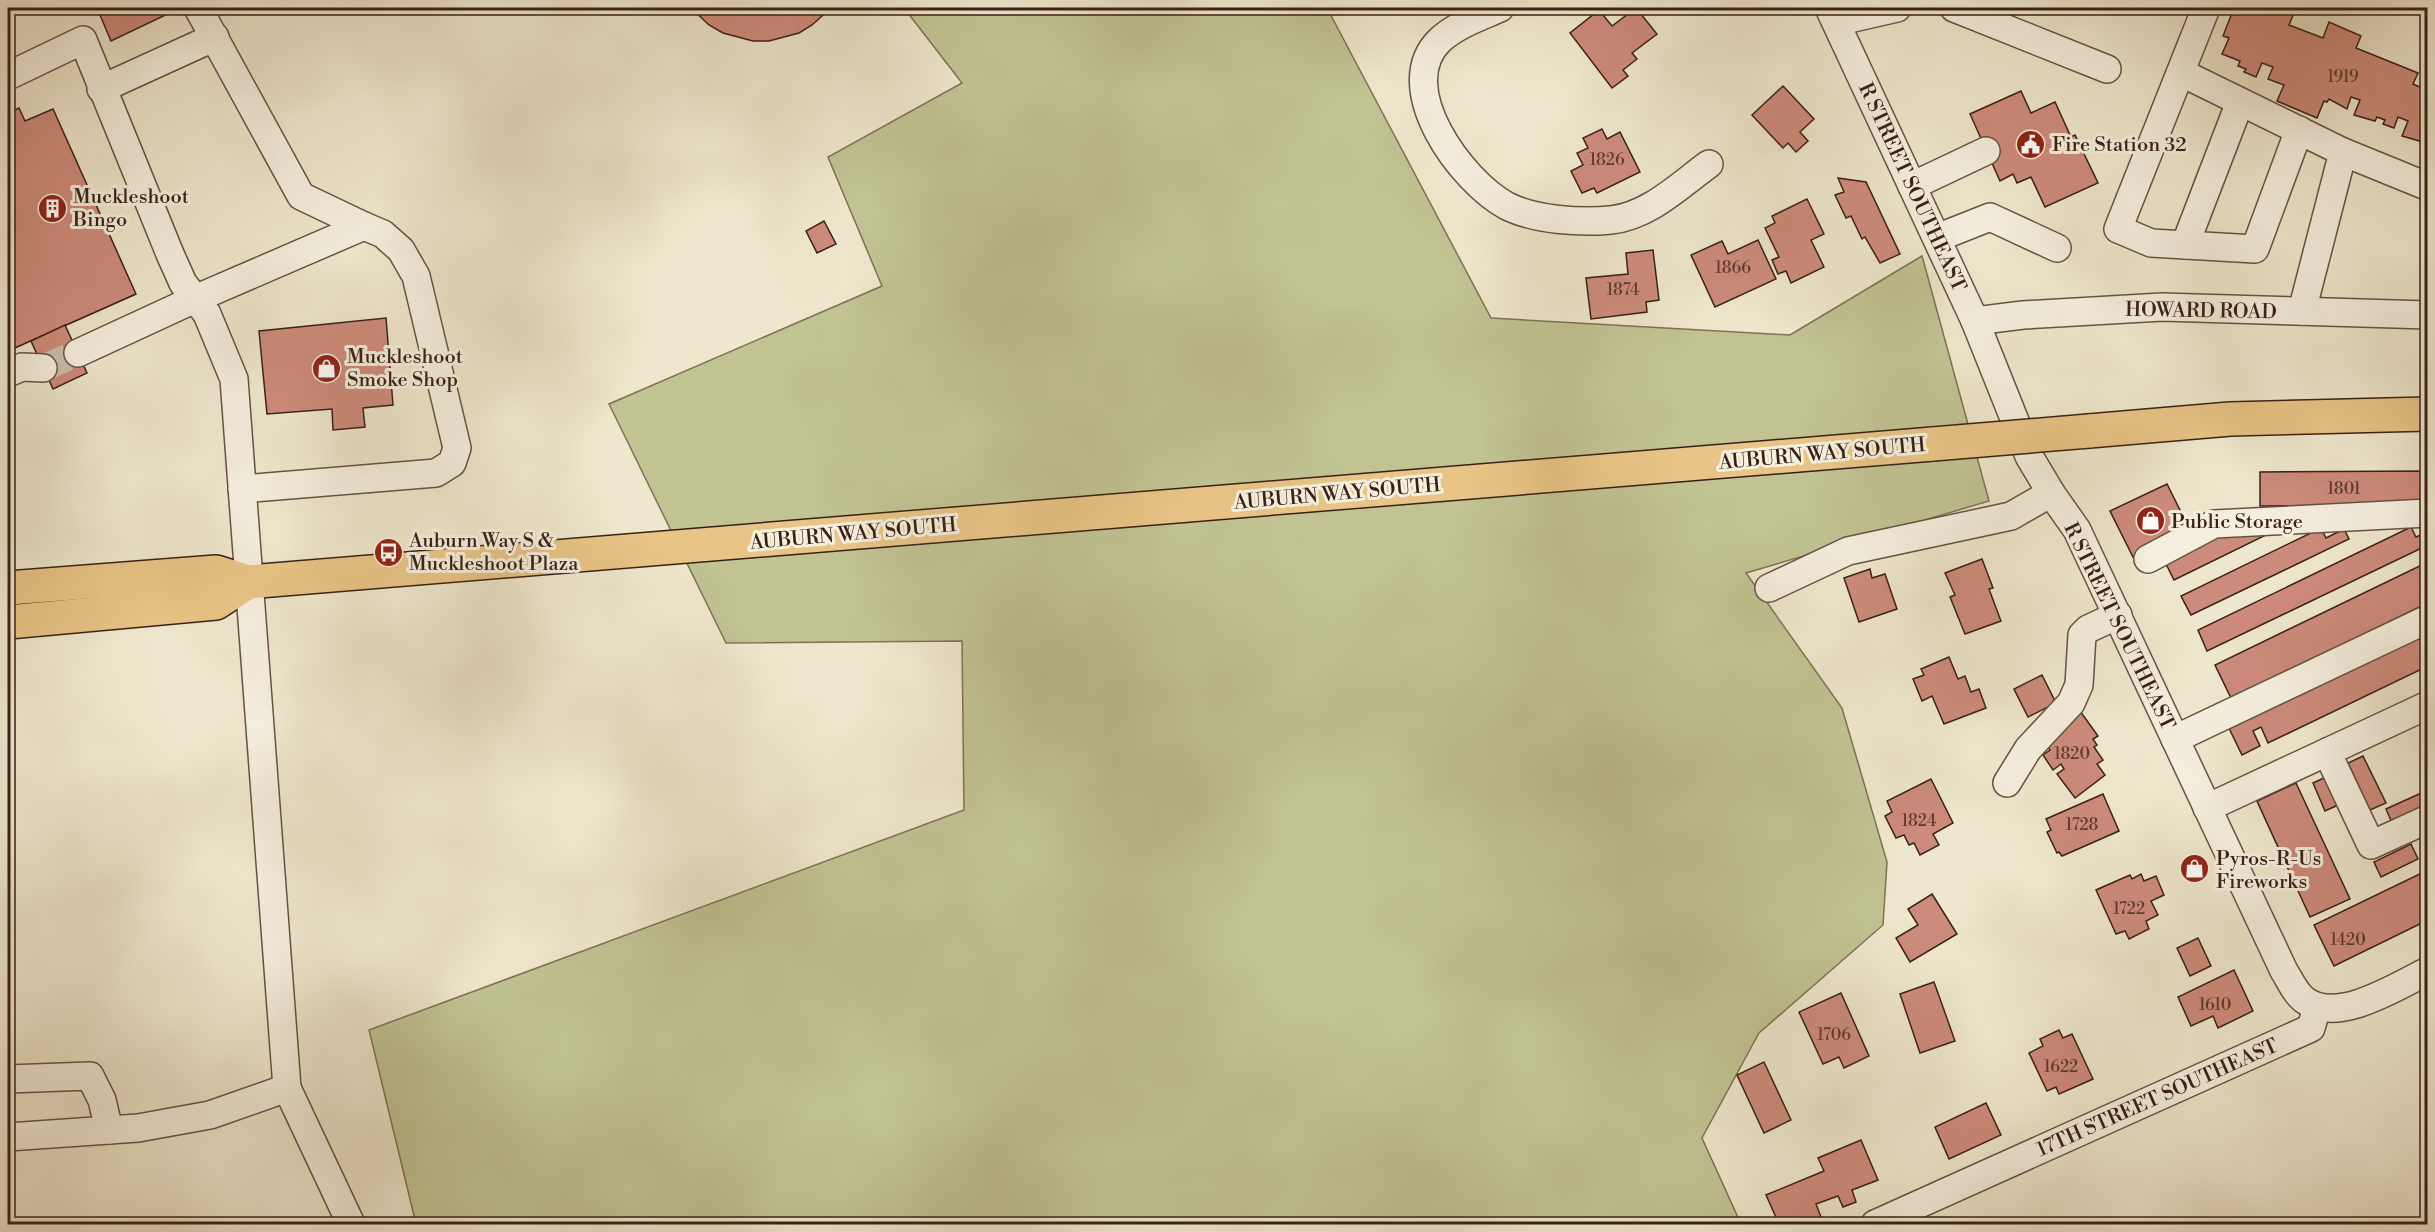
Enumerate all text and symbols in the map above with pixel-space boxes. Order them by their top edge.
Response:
house number: 1919 [2327,67,2359,87]
street label: R STREET SOUTHEAST [1852,79,1971,296]
public building icon: Fire Station 32 [2015,128,2047,160]
place label: Fire Station 32 [2052,133,2187,158]
house number: 1826 [1589,150,1625,170]
place label: Muckleshoot Bingo [72,185,189,233]
building icon: Muckleshoot Bingo [36,192,68,224]
house number: 1866 [1715,258,1751,278]
house number: 1874 [1607,280,1640,300]
street label: HOWARD ROAD [2125,298,2277,325]
place label: Muckleshoot Smoke Shop [347,345,463,393]
shop icon: Muckleshoot Smoke Shop [310,352,342,384]
street label: AUBURN WAY SOUTH [1717,433,1926,476]
street label: AUBURN WAY SOUTH [1232,473,1441,516]
house number: 1801 [2327,479,2361,499]
shop icon: Public Storage [2134,505,2166,537]
place label: Public Storage [2171,510,2303,535]
street label: AUBURN WAY SOUTH [748,513,957,556]
street label: R STREET SOUTHEAST [2058,519,2180,734]
place label: Auburn Way S & Muckleshoot Plaza [408,529,579,577]
bus stop icon: Auburn Way S & Muckleshoot Plaza [372,536,404,568]
house number: 1820 [2054,744,2090,764]
house number: 1824 [1901,811,1937,831]
house number: 1728 [2066,815,2099,835]
place label: Pyros-R-Us Fireworks [2216,847,2321,895]
shop icon: Pyros-R-Us Fireworks [2179,853,2211,885]
house number: 1722 [2113,899,2145,919]
house number: 1420 [2330,930,2366,950]
house number: 1610 [2199,995,2231,1015]
house number: 1706 [1817,1025,1851,1045]
street label: 17TH STREET SOUTHEAST [2033,1034,2282,1163]
house number: 1622 [2044,1057,2078,1077]

